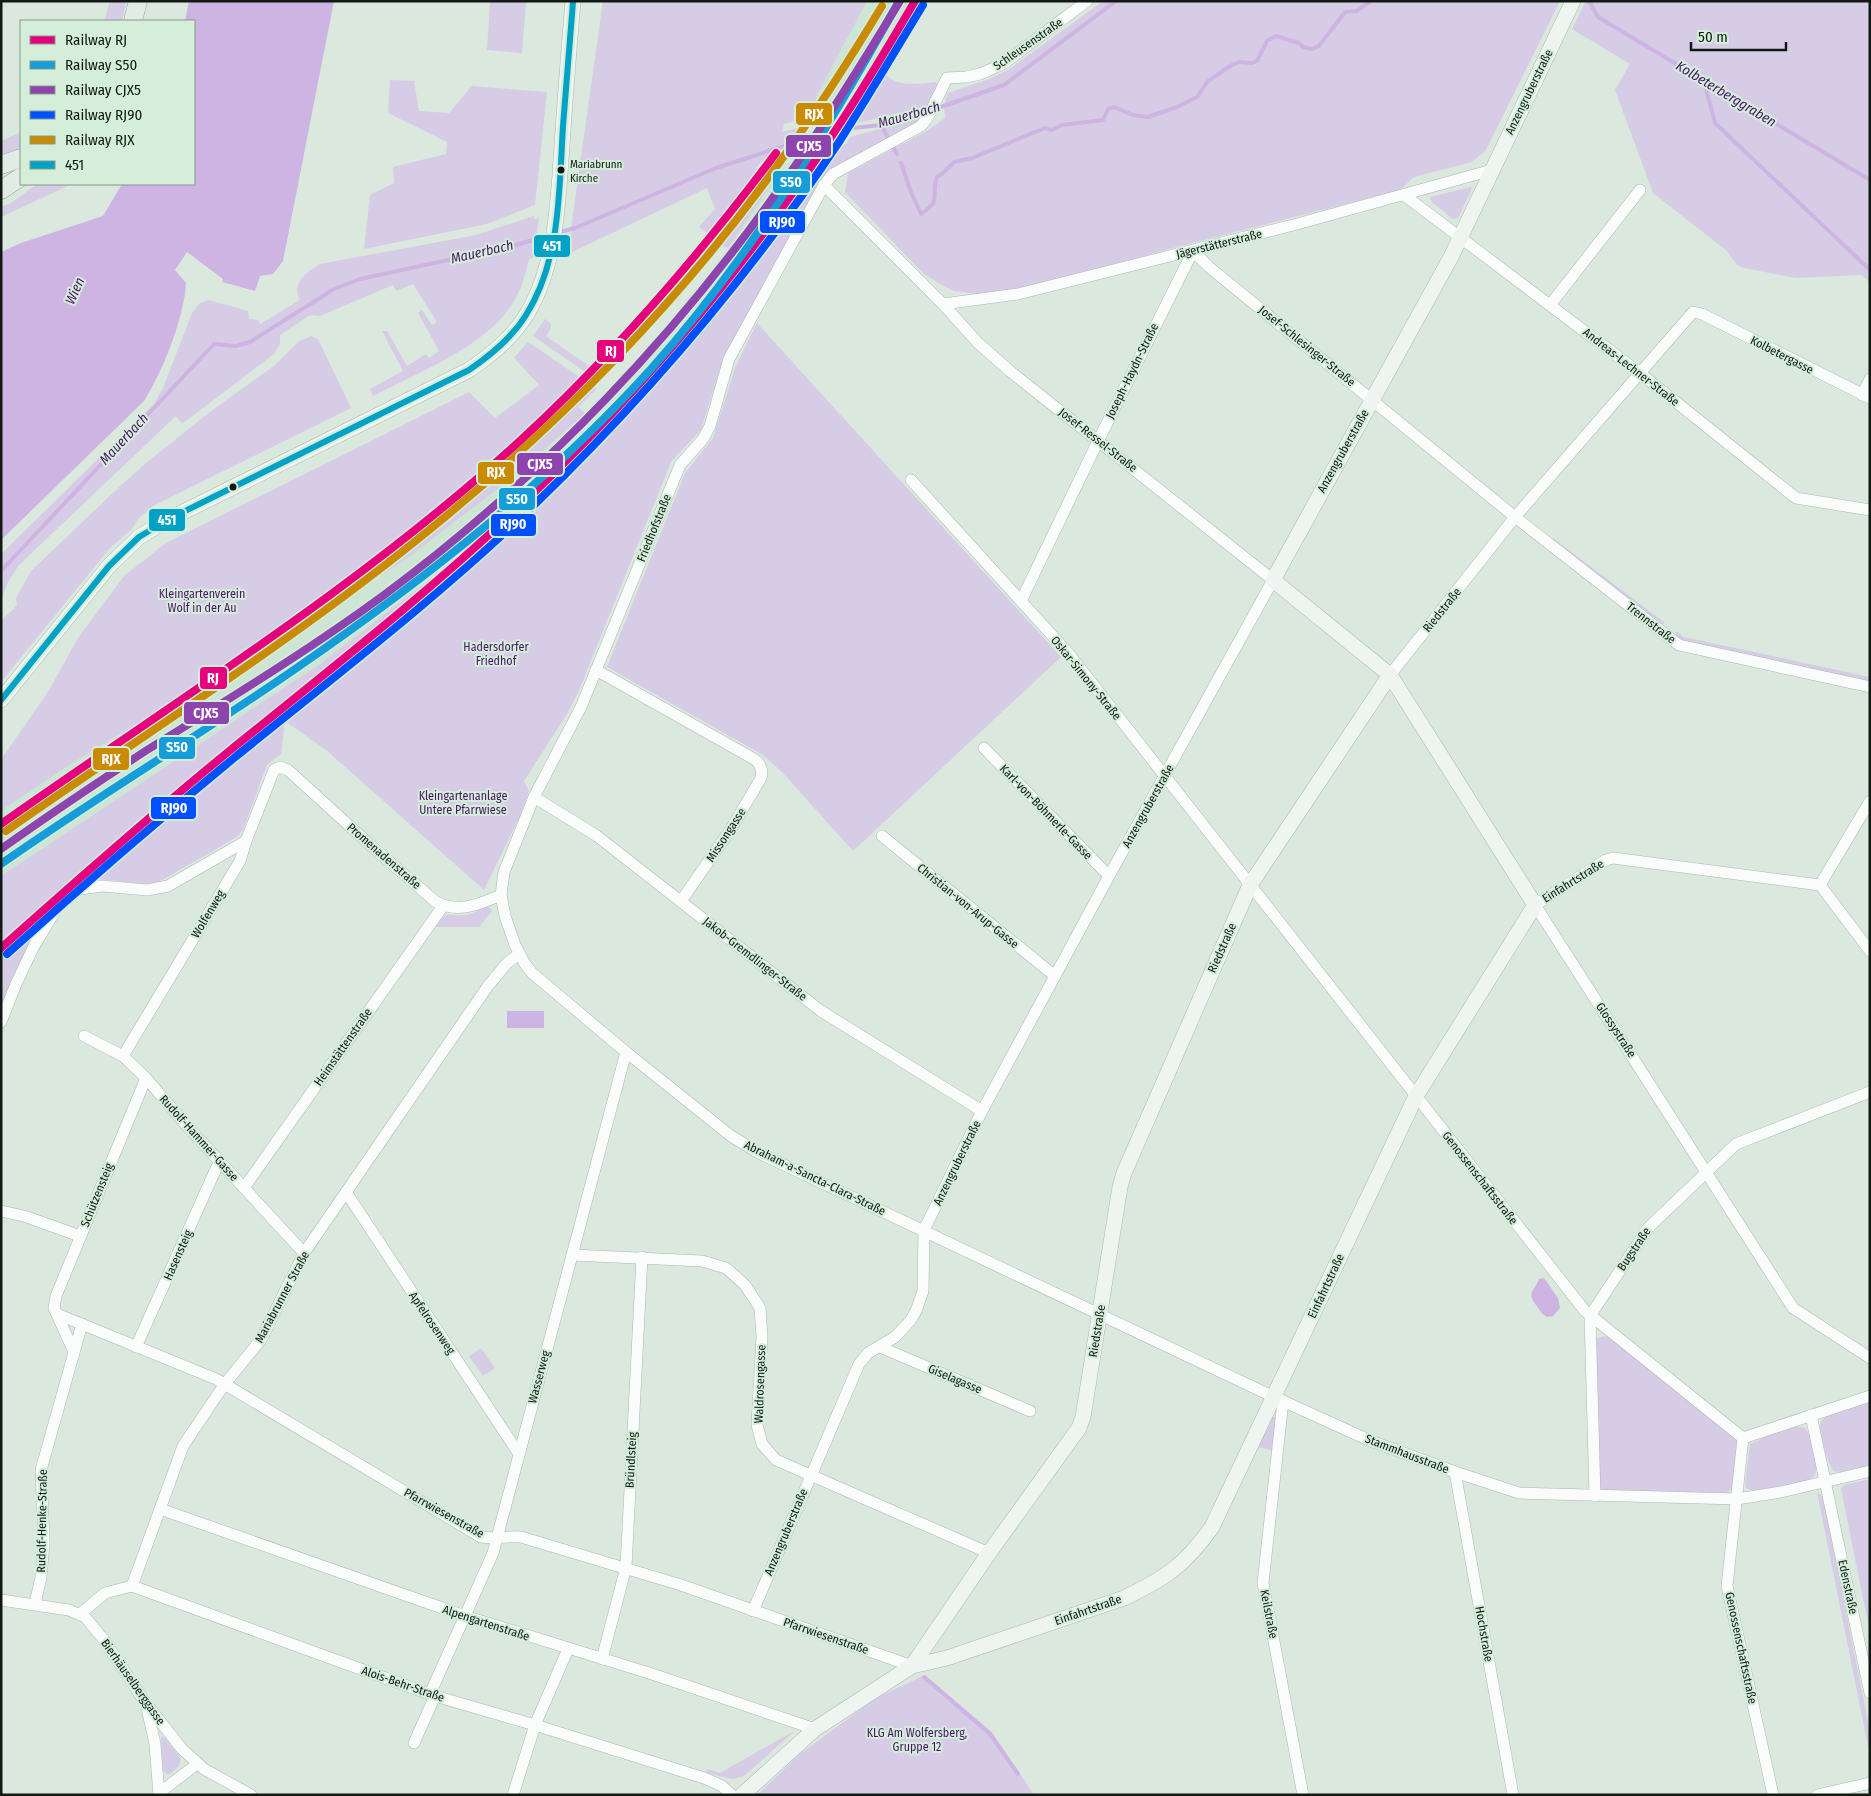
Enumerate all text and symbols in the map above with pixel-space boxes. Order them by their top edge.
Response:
street label: Schleusenstraße [991,15,1065,73]
legend [20,20,195,185]
scale bar [1691,20,1786,52]
text: 50 m [1698,28,1728,46]
text: Railway RJ [65,31,127,49]
street label: Anzengruberstraße [1502,47,1556,137]
text: Railway S50 [65,56,137,74]
water label: Kolbeterberggraben [1673,57,1779,131]
text: Railway CJX5 [65,81,141,99]
water label: Mauerbach [876,98,942,132]
line badge: RJX [795,102,833,126]
text: Railway RJ90 [65,106,142,124]
text: RJX [804,106,824,123]
text: Railway RJX [65,131,135,149]
line badge: CJX5 [785,134,832,158]
text: CJX5 [796,138,822,155]
text: 451 [65,156,84,174]
place label: Mariabrunn Kirche [570,158,622,185]
marker: Mariabrunn Kirche [556,165,566,175]
line badge: S50 [772,170,811,194]
text: S50 [780,174,802,191]
line badge: RJ90 [759,210,806,234]
text: RJ90 [769,214,796,231]
street label: Jägerstätterstraße [1175,227,1263,261]
line badge: 451 [533,234,571,258]
water label: Mauerbach [449,237,515,267]
text: 451 [542,238,562,255]
water label: Wien [62,275,88,307]
street label: Josef-Schlesinger-Straße [1256,303,1358,389]
street label: Joseph-Haydn-Straße [1103,321,1161,421]
street label: Andreas-Lechner-Straße [1580,325,1682,409]
street label: Kolbetergasse [1748,333,1816,377]
line badge: RJ [596,339,625,363]
text: RJ [605,343,617,360]
street label: Josef-Ressel-Straße [1056,405,1140,475]
street label: Anzengruberstraße [1314,407,1372,495]
water label: Mauerbach [96,410,152,468]
line badge: CJX5 [516,452,564,476]
text: CJX5 [527,456,553,473]
line badge: RJX [477,461,515,485]
text: RJX [486,464,506,481]
unlabelled marker [228,482,238,492]
line badge: S50 [498,487,536,511]
text: S50 [506,491,528,508]
street label: Friedhofstraße [634,492,674,564]
line badge: 451 [148,508,186,532]
text: 451 [157,512,177,529]
line badge: RJ90 [490,513,537,537]
text: RJ90 [500,516,527,533]
street label: Riedstraße [1420,585,1464,635]
park label: Kleingartenverein Wolf in der Au [159,587,245,615]
street label: Trennstraße [1624,599,1679,647]
street label: Oskar-Simony-Straße [1048,633,1124,723]
park label: Hadersdorfer Friedhof [463,640,529,668]
line badge: RJ [199,666,228,690]
text: RJ [207,670,219,687]
line badge: CJX5 [183,701,230,725]
text: CJX5 [193,705,219,722]
line badge: S50 [158,736,196,760]
text: S50 [166,739,188,756]
line badge: RJX [92,747,130,771]
text: RJX [101,751,121,768]
street label: Karl-von-Böhmerle-Gasse [997,762,1095,863]
street label: Anzengruberstraße [1119,762,1177,850]
park label: Kleingartenanlage Untere Pfarrwiese [419,789,507,817]
line badge: RJ90 [150,796,197,820]
text: RJ90 [161,800,188,817]
street label: Missongasse [703,805,749,865]
street label: Promenadenstraße [344,820,424,892]
street label: Einfahrtstraße [1540,857,1606,905]
street label: Christian-von-Arup-Gasse [914,861,1022,951]
street label: Wolfenweg [188,887,228,941]
street label: Jakob-Gremdlinger-Straße [700,914,810,1004]
street label: Riedstraße [1205,921,1239,975]
street label: Glossystraße [1593,1000,1639,1060]
street label: Heimstättenstraße [311,1006,375,1088]
street label: Rudolf-Hammer-Gasse [157,1092,241,1184]
street label: Anzengruberstraße [930,1118,984,1208]
street label: Genossenschaftsstraße [1439,1129,1521,1227]
street label: Abraham-a-Sancta-Clara-Straße [742,1138,888,1218]
street label: Schützensteig [78,1161,116,1229]
street label: Bugstraße [1614,1225,1654,1273]
street label: Hasensteig [161,1227,196,1282]
street label: Mariabrunner Straße [252,1249,312,1345]
street label: Einfahrtstraße [1305,1251,1347,1321]
street label: Apfelrosenweg [406,1289,458,1357]
street label: Riedstraße [1086,1304,1108,1358]
street label: Waldrosengasse [752,1344,768,1424]
street label: Wasserweg [525,1349,553,1405]
street label: Giselagasse [926,1361,984,1397]
street label: Bründlsteig [623,1431,639,1489]
street label: Stammhausstraße [1363,1432,1451,1476]
street label: Rudolf-Henke-Straße [34,1469,50,1573]
street label: Pfarrwiesenstraße [402,1485,486,1541]
street label: Anzengruberstraße [761,1486,811,1578]
street label: Edenstraße [1835,1559,1861,1616]
street label: Keilstraße [1257,1588,1281,1640]
street label: Genossenschaftsstraße [1722,1591,1760,1705]
street label: Einfahrtstraße [1053,1592,1123,1628]
street label: Alpengartenstraße [441,1602,531,1644]
street label: Hochstraße [1472,1605,1496,1663]
street label: Pfarrwiesenstraße [782,1615,871,1657]
street label: Bierhäuselberggasse [98,1636,168,1728]
street label: Alois-Behr-Straße [360,1663,446,1705]
park label: KLG Am Wolfersberg, Gruppe 12 [867,1726,967,1754]

